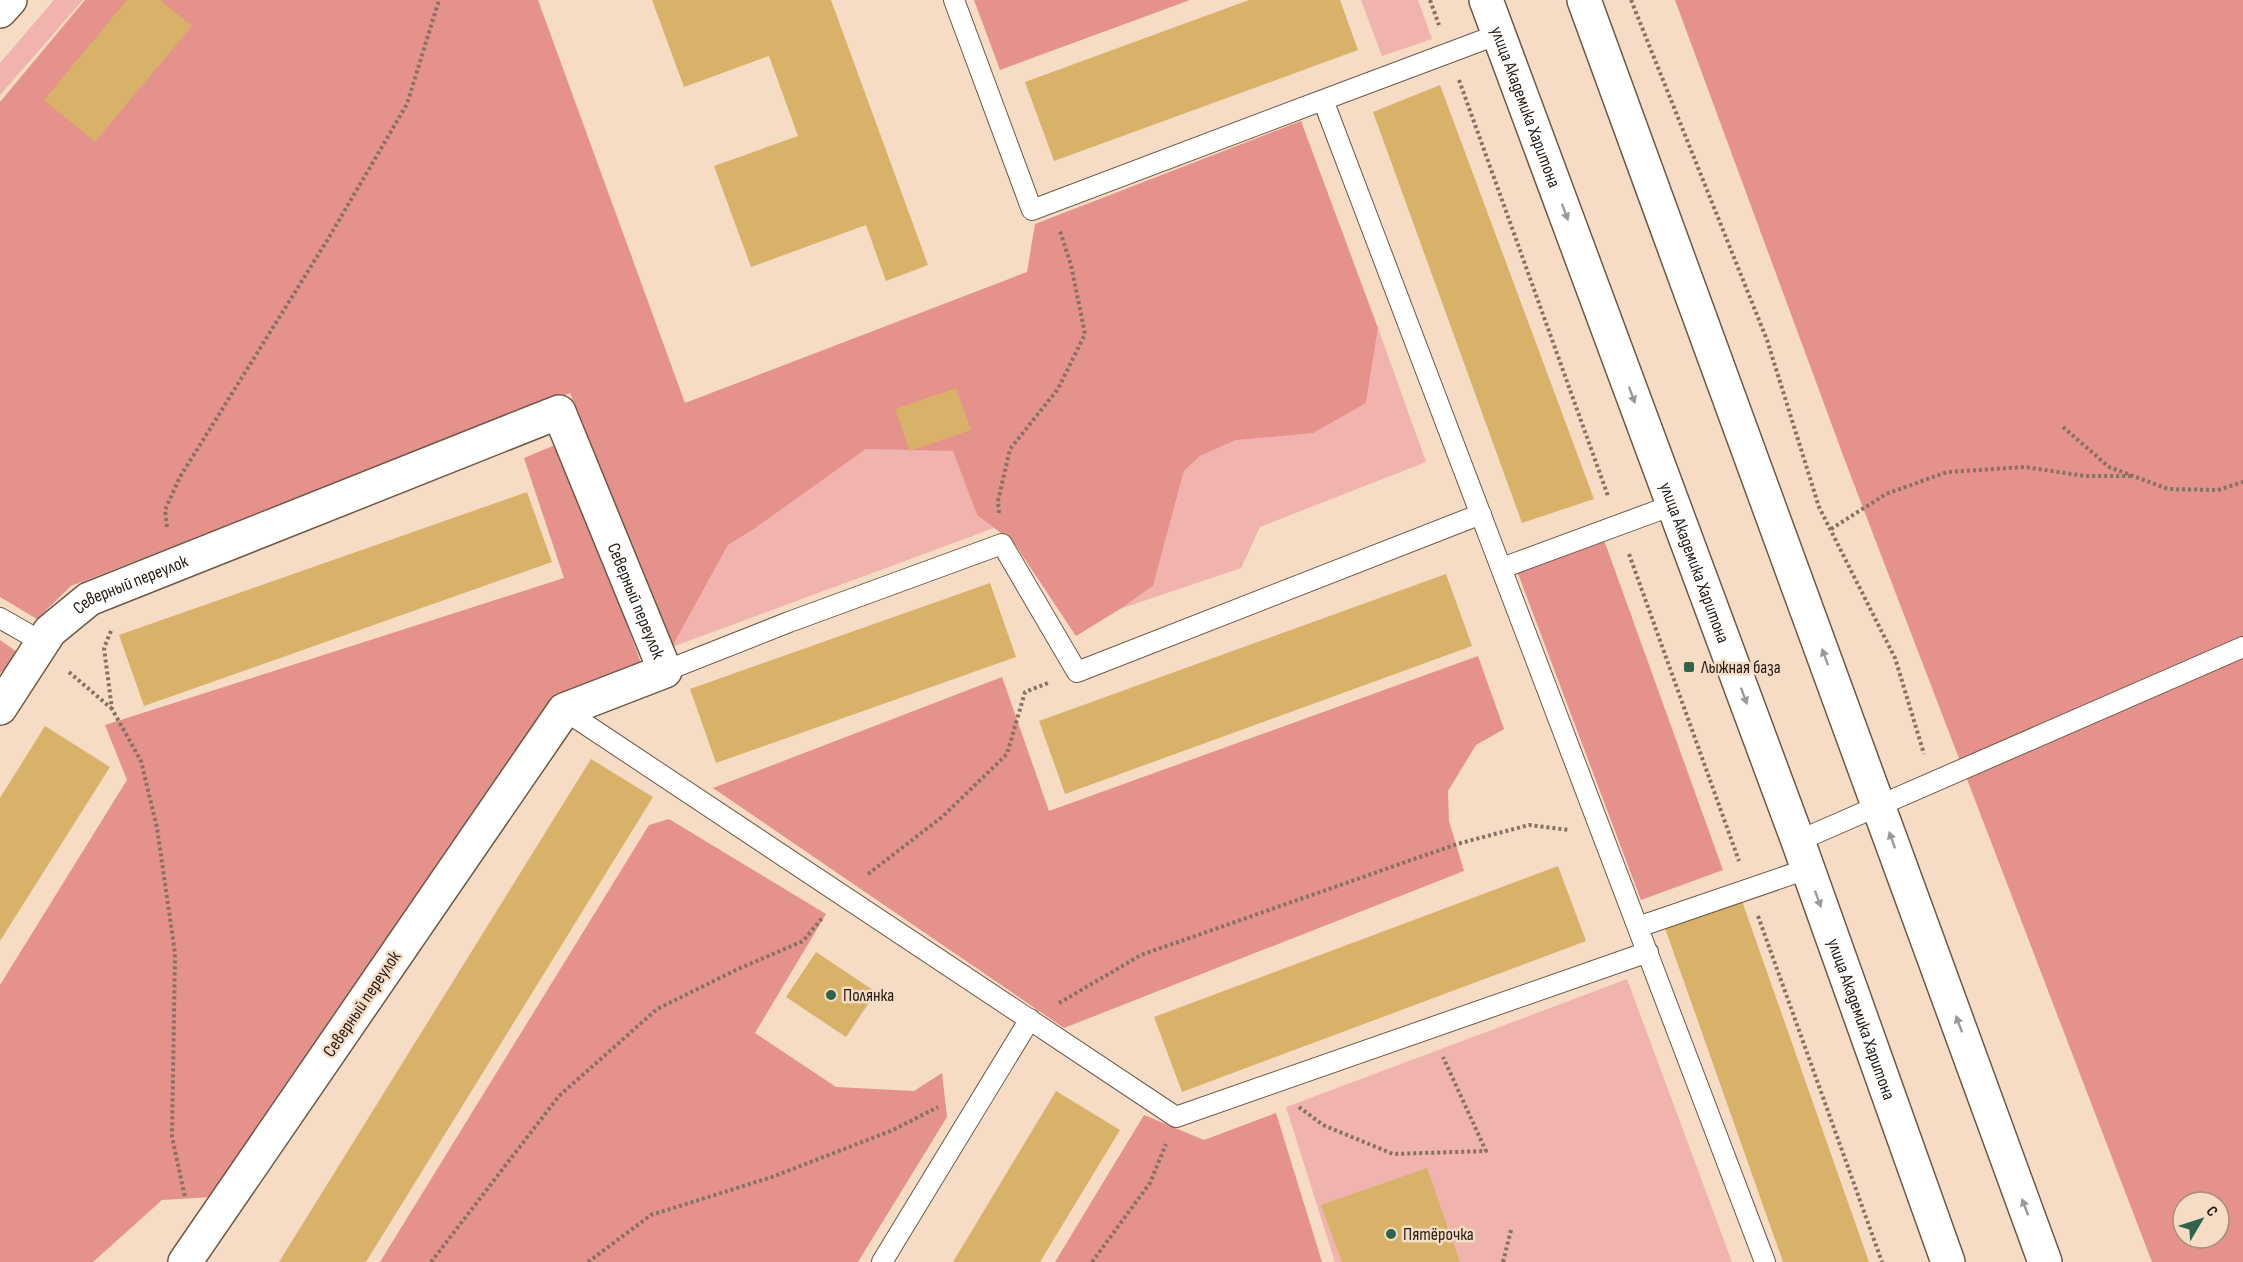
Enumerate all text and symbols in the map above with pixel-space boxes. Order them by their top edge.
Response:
street label: улица Академика Харитона [1486,23,1565,190]
one-way arrow [1560,204,1570,222]
one-way arrow [1628,387,1638,405]
street label: улица Академика Харитона [1655,479,1734,646]
street label: Северный переулок [603,540,669,662]
street label: Северный переулок [68,550,191,619]
one-way arrow [1819,648,1829,666]
place label: Лыжная база [1700,657,1781,678]
marker: Лыжная база [1682,660,1696,674]
one-way arrow [1740,687,1749,705]
one-way arrow [1887,831,1897,849]
one-way arrow [1814,890,1824,908]
street label: улица Академика Харитона [1823,935,1900,1103]
street label: Северный переулок [319,947,405,1061]
place label: Полянка [843,985,894,1006]
marker: Полянка [824,988,838,1002]
one-way arrow [1953,1014,1963,1032]
north arrow [2171,1190,2231,1250]
one-way arrow [2019,1198,2029,1216]
text: С [2202,1202,2221,1221]
place label: Пятёрочка [1403,1224,1474,1245]
marker: Пятёрочка [1384,1227,1398,1241]

